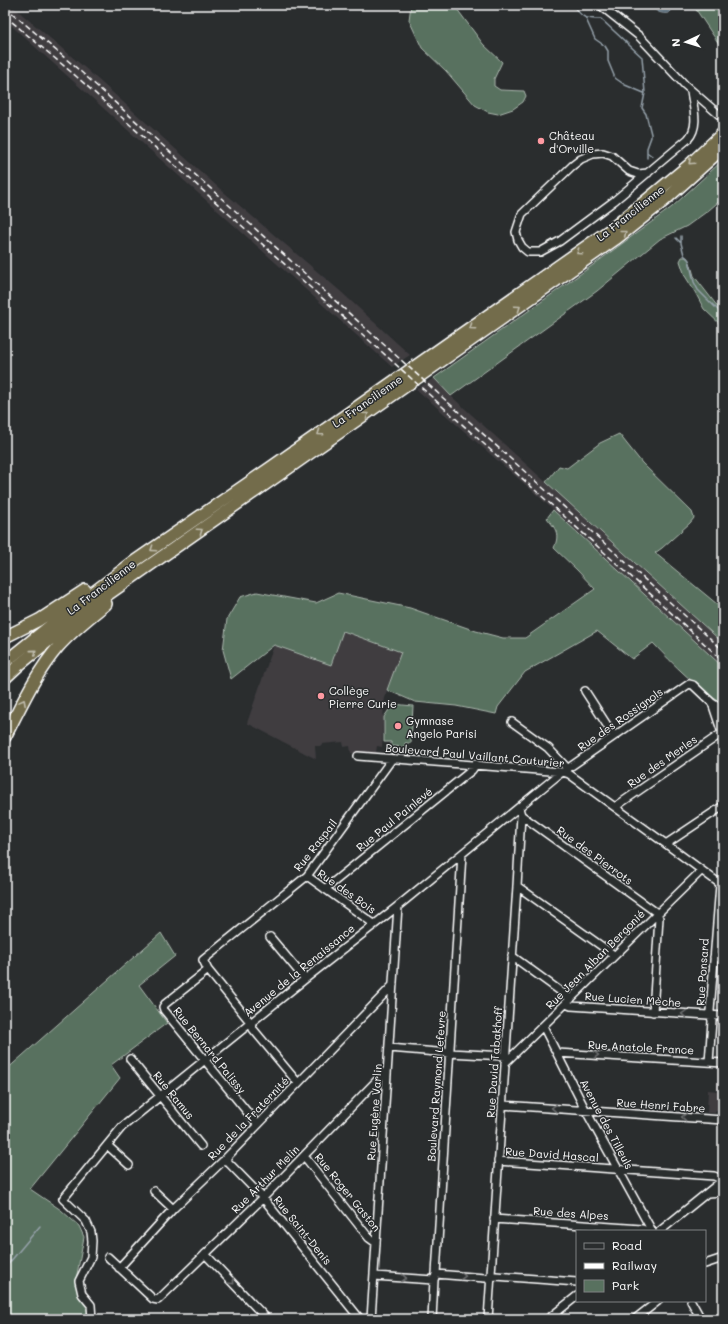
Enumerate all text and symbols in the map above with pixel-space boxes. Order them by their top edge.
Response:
north arrow [666,22,706,62]
text: N [668,38,683,47]
place label: Château d'Orville [549,128,594,156]
marker: Château d'Orville [536,136,546,146]
one-way arrow [688,158,696,165]
street label: La Francilienne [593,182,667,244]
one-way arrow [619,230,626,237]
one-way arrow [576,247,583,254]
one-way arrow [514,305,521,313]
one-way arrow [470,322,477,329]
street label: La Francilienne [329,371,405,431]
one-way arrow [361,413,368,420]
one-way arrow [317,428,324,436]
one-way arrow [196,528,203,536]
one-way arrow [150,544,157,552]
street label: La Francilienne [64,556,139,618]
one-way arrow [30,650,37,657]
place label: Collège Pierre Curie [329,683,397,711]
street label: Rue des Rossignols [574,684,666,754]
marker: Collège Pierre Curie [316,691,326,701]
one-way arrow [18,699,25,706]
place label: Gymnase Angelo Parisi [406,713,477,741]
marker: Gymnase Angelo Parisi [393,721,403,731]
street label: Rue des Merles [624,731,700,791]
street label: Boulevard Paul Vaillant Couturier [385,740,565,770]
street label: Rue Paul Painlevé [353,783,435,854]
street label: Rue Raspail [290,816,340,874]
street label: Rue des Pierrots [554,822,636,888]
street label: Rue des Bois [315,865,379,917]
street label: Rue Jean Alban Bergonié [542,906,648,1012]
street label: Avenue de la Renaissance [240,920,358,1020]
street label: Rue Ponsard [692,938,712,1006]
street label: Rue Lucien Mèche [584,988,682,1010]
street label: Rue Bernard Palissy [170,1003,250,1097]
street label: Rue David Tabakhoff [483,1005,505,1118]
one-way arrow [681,1009,687,1018]
street label: Boulevard Raymond Lefevre [423,1010,449,1162]
street label: Rue Anatole France [588,1037,695,1057]
one-way arrow [593,1050,599,1059]
street label: Rue Eugène Varlin [363,1063,385,1161]
street label: Rue Ramus [150,1068,198,1122]
street label: Rue de la Fraternité [204,1073,292,1163]
street label: Avenue des Tilleuls [577,1076,637,1172]
street label: Rue Henri Fabre [616,1094,706,1116]
one-way arrow [551,1104,557,1113]
one-way arrow [681,1113,687,1122]
street label: Rue Arthur Melin [228,1142,302,1216]
street label: Rue David Hascal [505,1143,599,1165]
street label: Rue Roger Gaston [312,1150,384,1234]
street label: Rue Saint-Denis [271,1192,335,1268]
street label: Rue des Alpes [533,1203,609,1223]
legend [576,1230,706,1302]
text: Road [612,1237,642,1253]
text: Railway [612,1257,657,1273]
one-way arrow [460,1272,466,1281]
one-way arrow [401,1273,407,1282]
one-way arrow [227,1277,235,1285]
text: Park [612,1277,639,1293]

